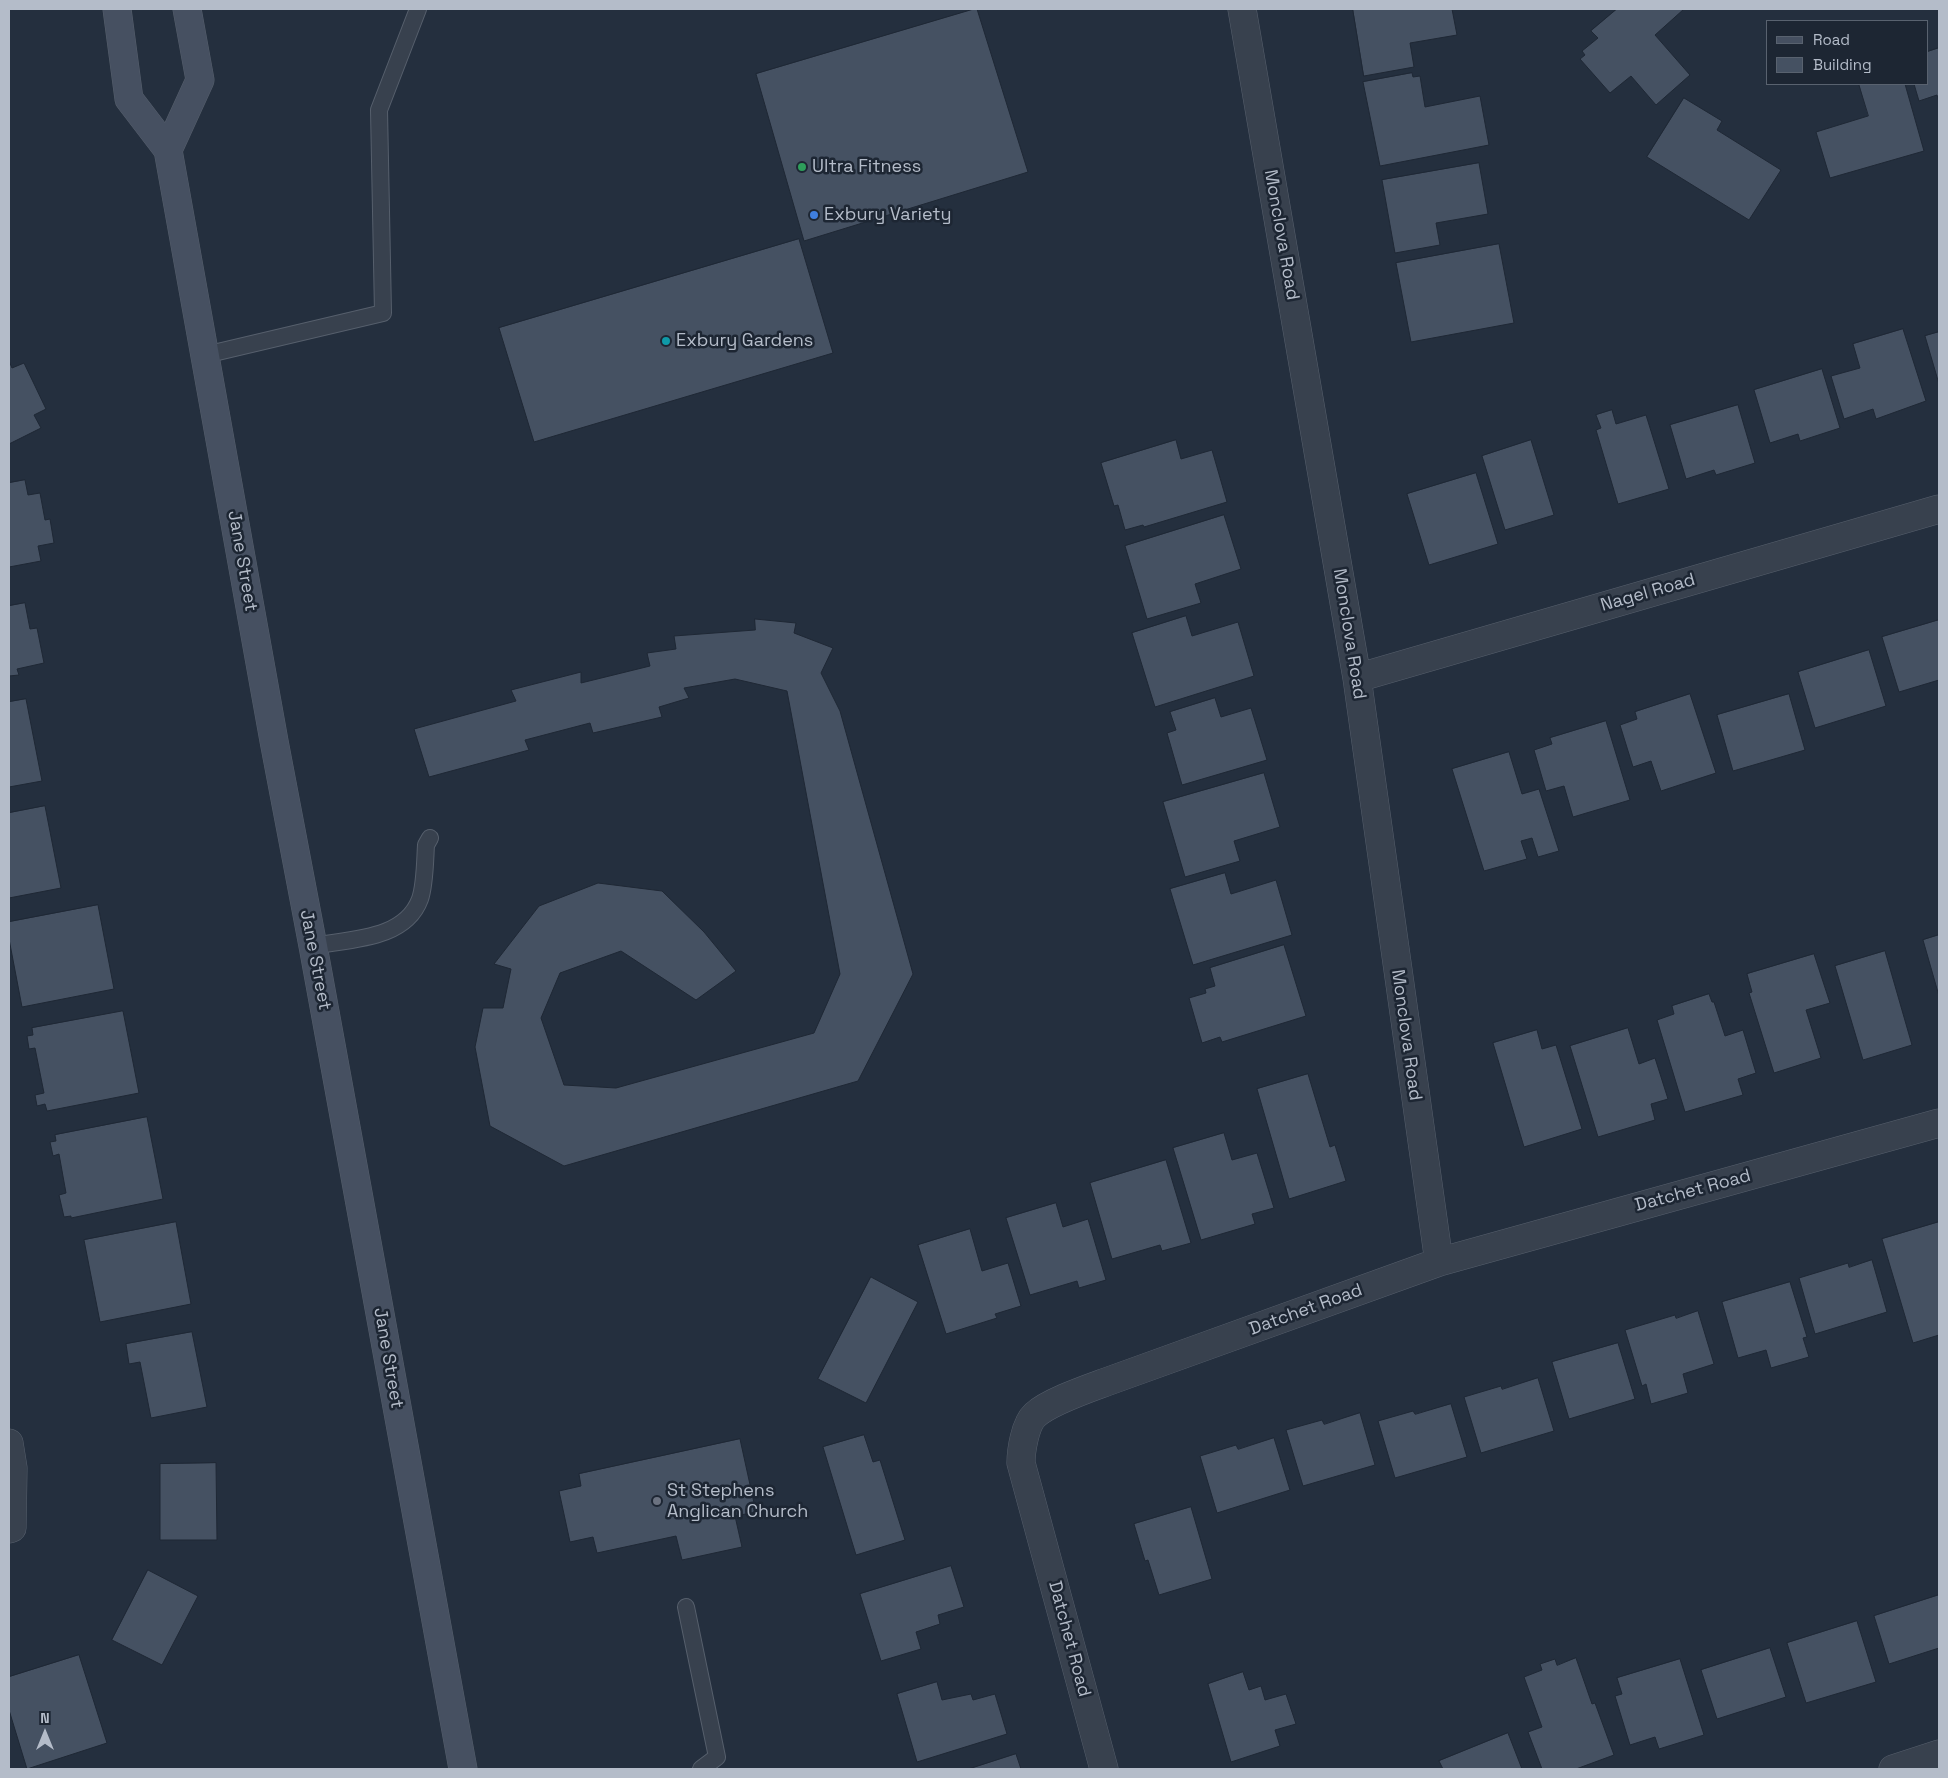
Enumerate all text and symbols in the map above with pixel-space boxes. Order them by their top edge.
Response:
legend [1766,20,1928,85]
text: Road [1813,30,1850,49]
text: Building [1813,55,1872,74]
place label: Ultra Fitness [812,156,921,178]
marker: Ultra Fitness [796,161,808,173]
street label: Monclova Road [1259,168,1303,302]
place label: Exbury Variety [824,204,951,226]
marker: Exbury Variety [808,209,820,221]
place label: Exbury Gardens [676,330,813,352]
marker: Exbury Gardens [660,335,672,347]
street label: Jane Street [223,509,261,613]
street label: Monclova Road [1328,567,1370,701]
street label: Nagel Road [1598,569,1698,617]
street label: Jane Street [295,908,335,1012]
street label: Monclova Road [1386,968,1426,1102]
street label: Datchet Road [1633,1165,1753,1217]
street label: Datchet Road [1246,1280,1366,1340]
street label: Jane Street [369,1306,407,1410]
place label: St Stephens Anglican Church [667,1480,808,1522]
marker: St Stephens Anglican Church [651,1495,663,1507]
street label: Datchet Road [1043,1579,1095,1699]
north arrow [20,1708,70,1758]
text: N [40,1709,50,1727]

